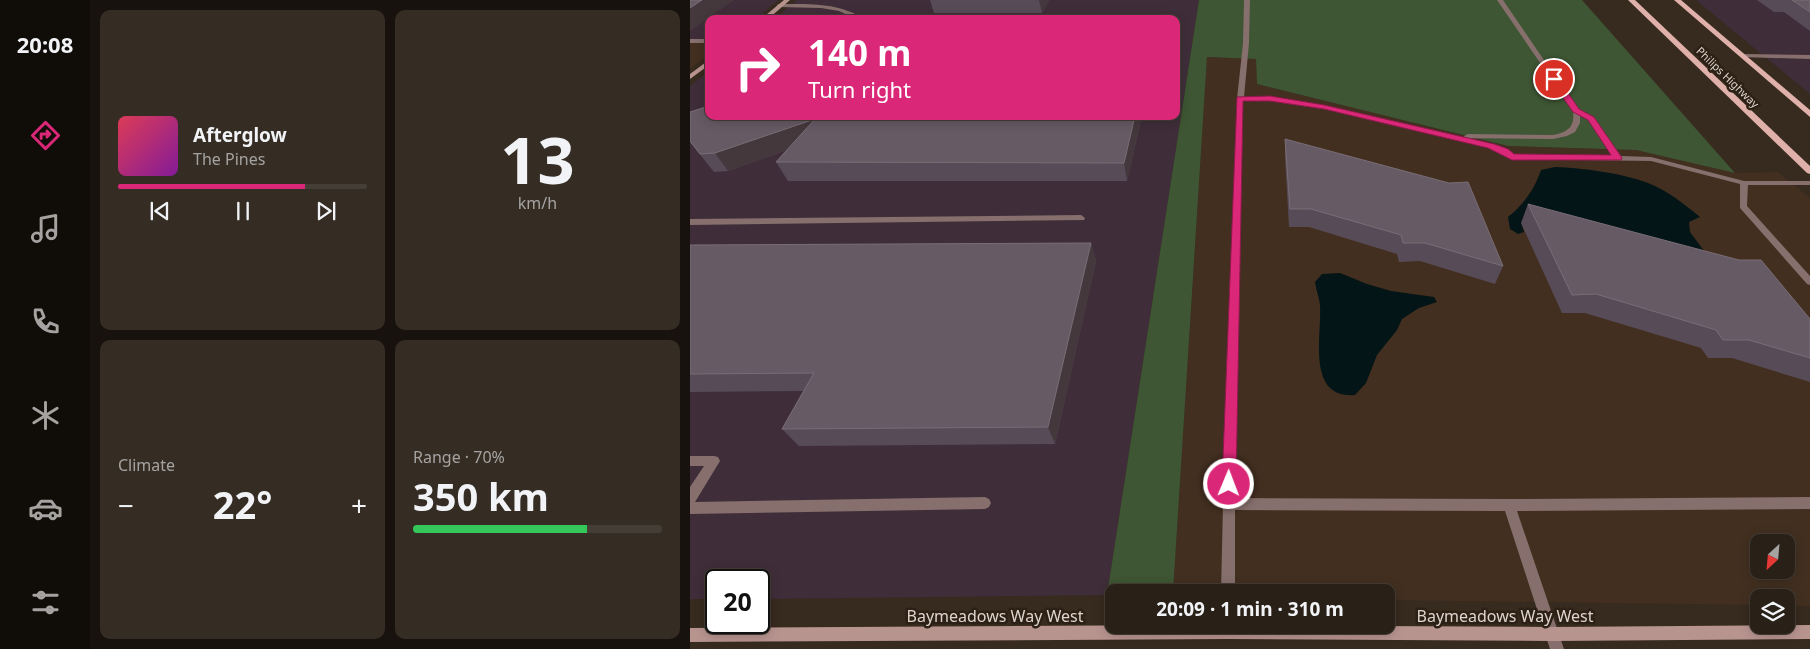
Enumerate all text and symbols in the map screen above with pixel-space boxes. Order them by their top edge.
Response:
text: 20:08 [17,29,73,59]
text: 140 m [808,29,911,76]
icon: right [725,35,790,100]
street label: Philips Highway [1693,43,1763,111]
pin [1533,58,1575,100]
icon: arrive [1540,65,1568,93]
text: Turn right [808,74,911,104]
text: 13 [500,115,575,203]
icon: directions [28,118,63,153]
text: Afterglow [193,122,287,148]
text: The Pines [193,148,265,170]
text: km/h [518,192,557,214]
icon: previous [146,197,174,225]
icon: pause [229,197,257,225]
icon: next [312,197,340,225]
icon: music [28,211,63,246]
icon: phone [28,304,63,339]
icon: climate [28,398,63,433]
text: Range · 70% [413,446,505,468]
text: Climate [118,454,175,476]
position arrow [1202,457,1254,509]
text: 350 km [413,470,549,522]
text: 22° [213,478,272,530]
text: − [118,486,134,524]
text: + [351,486,367,524]
icon: car [28,491,63,526]
north arrow [1750,534,1795,579]
map controls [1750,534,1795,634]
speed limit sign: 20 [705,569,770,634]
icon: filters [28,585,63,620]
button: layers [1750,589,1795,634]
text: 20:09 · 1 min · 310 m [1156,596,1344,622]
street label: Baymeadows Way West [907,605,1084,627]
street label: Baymeadows Way West [1417,605,1594,627]

